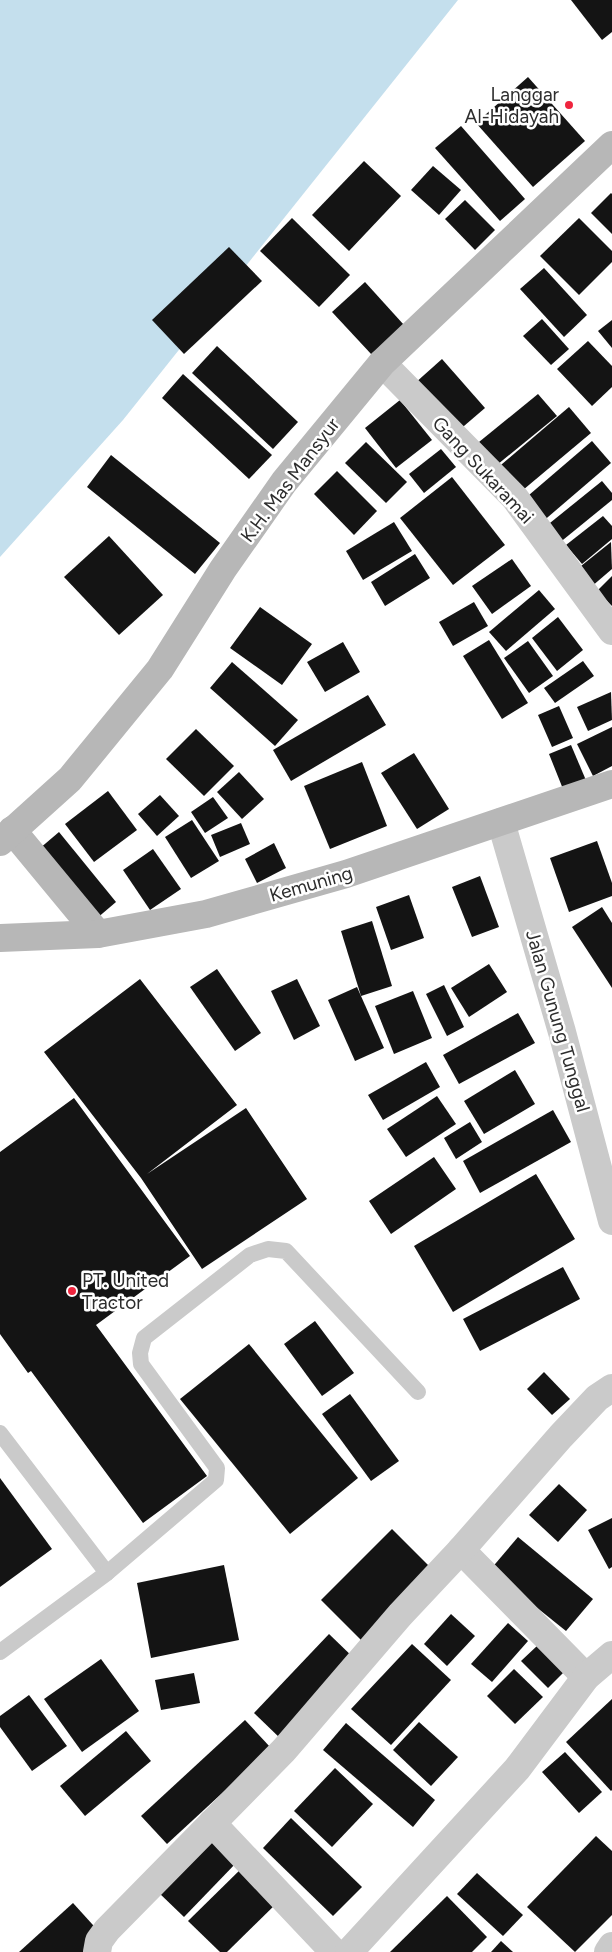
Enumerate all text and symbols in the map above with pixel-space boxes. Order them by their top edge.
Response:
place label: Langgar Al-Hidayah [465,83,560,128]
marker: Langgar Al-Hidayah [563,99,575,111]
street label: Gang Sukaramai [428,412,538,528]
street label: K.H. Mas Mansyur [236,413,345,547]
street label: Kemuning [267,861,355,907]
street label: Jalan Gunung Tunggal [521,927,595,1115]
place label: PT. United Tractor [82,1269,169,1314]
marker: PT. United Tractor [66,1285,78,1297]

